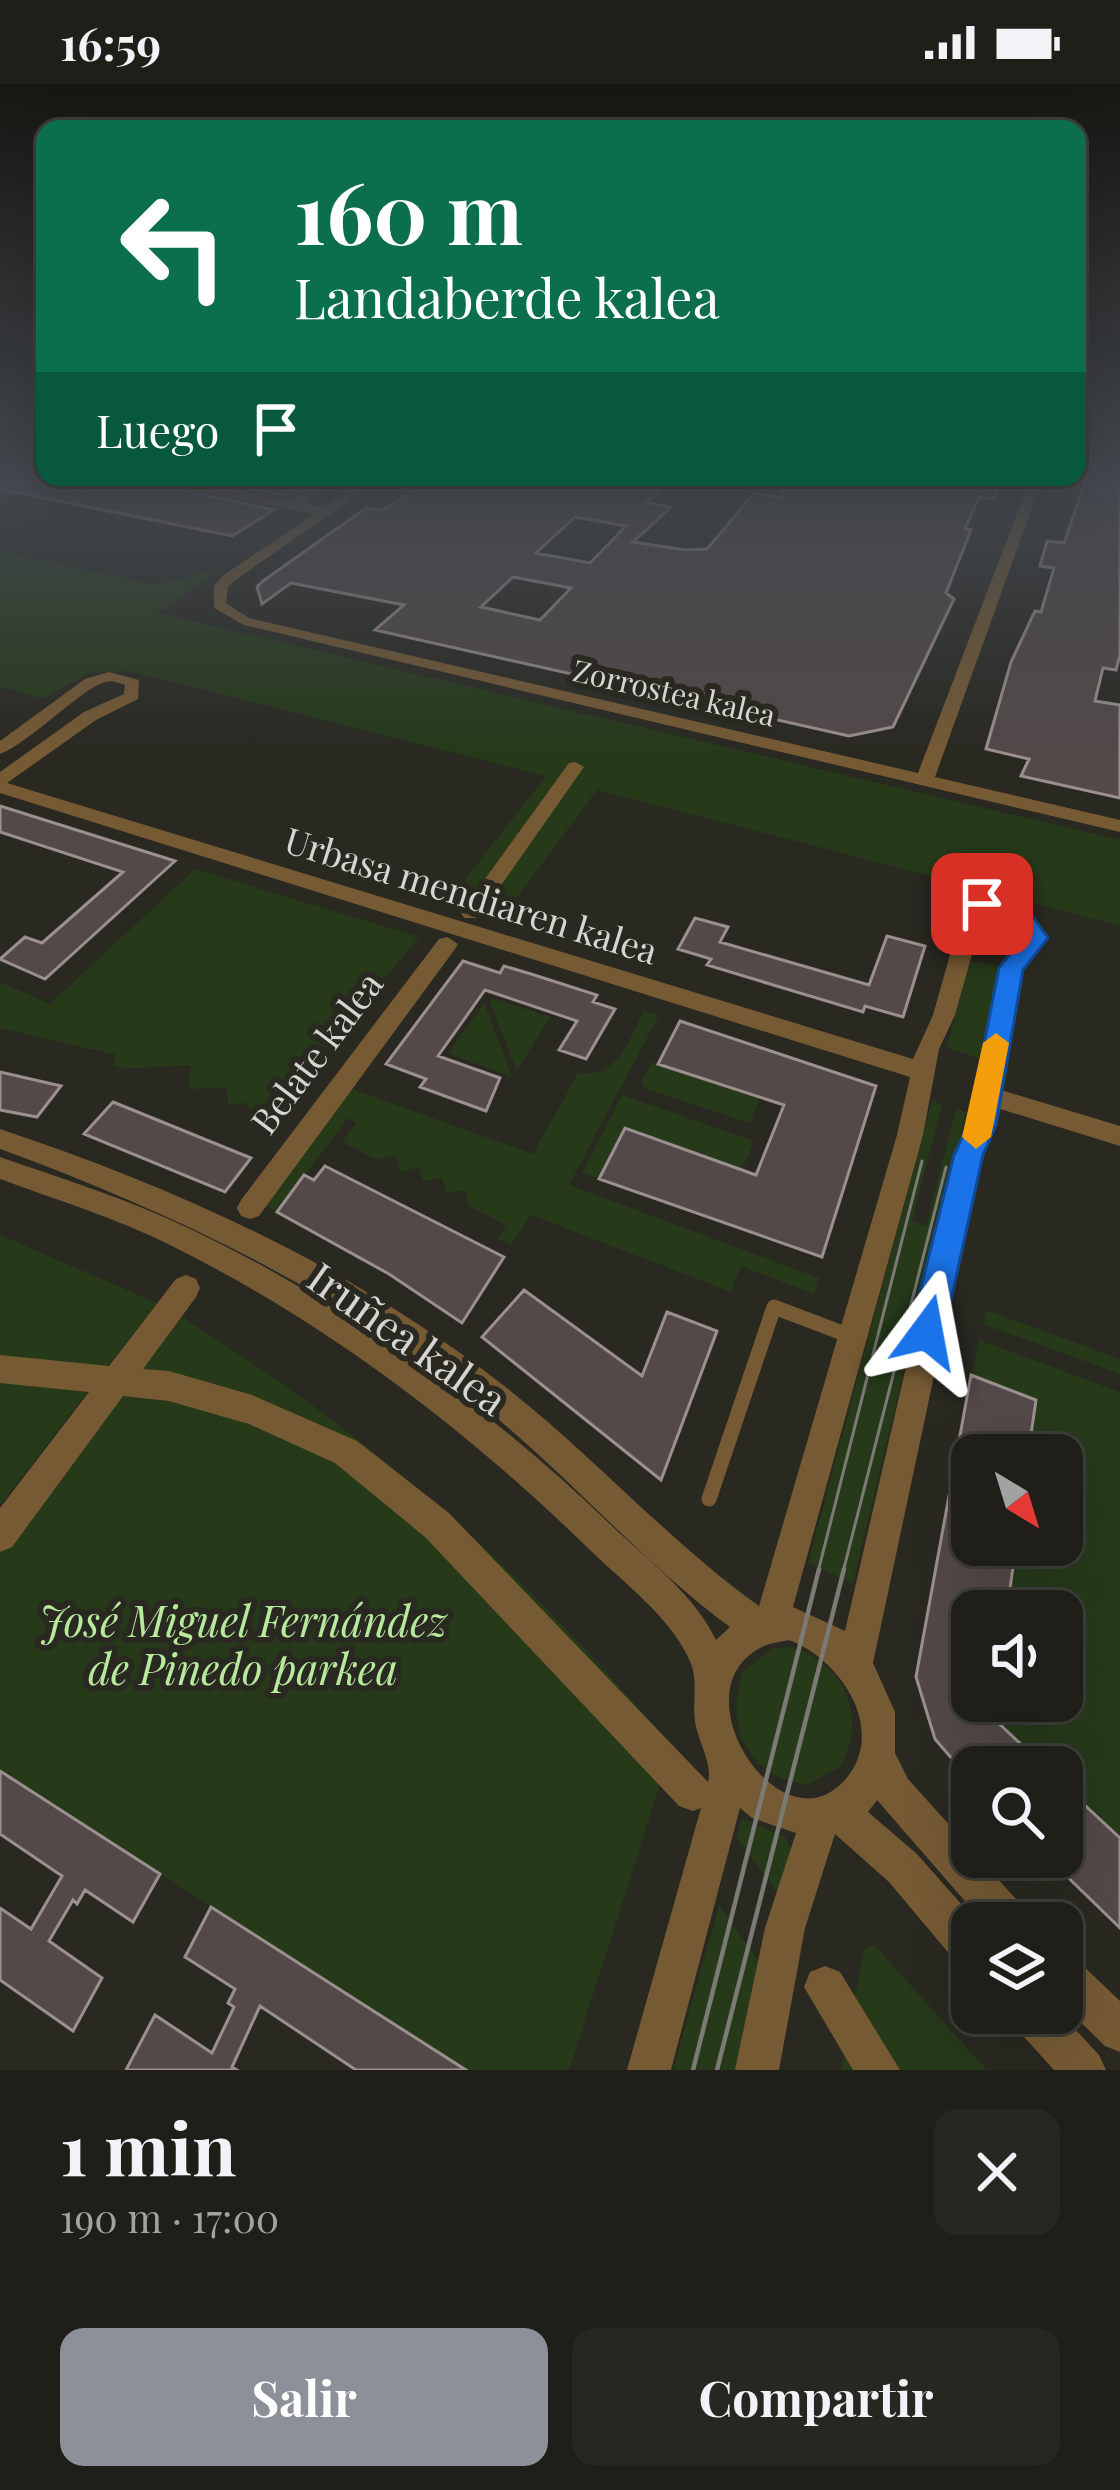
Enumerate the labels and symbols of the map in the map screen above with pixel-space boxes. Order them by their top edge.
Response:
street label: Zorrostea kalea [569,649,780,735]
street label: Urbasa mendiaren kalea [279,814,664,974]
pin [931,853,1033,955]
street label: Belate kalea [239,961,392,1143]
street label: Iruñea kalea [298,1248,519,1426]
position arrow [864,1269,990,1395]
north arrow [951,1434,1083,1566]
park label: José Miguel Fernández de Pinedo parkea [39,1592,448,1696]

